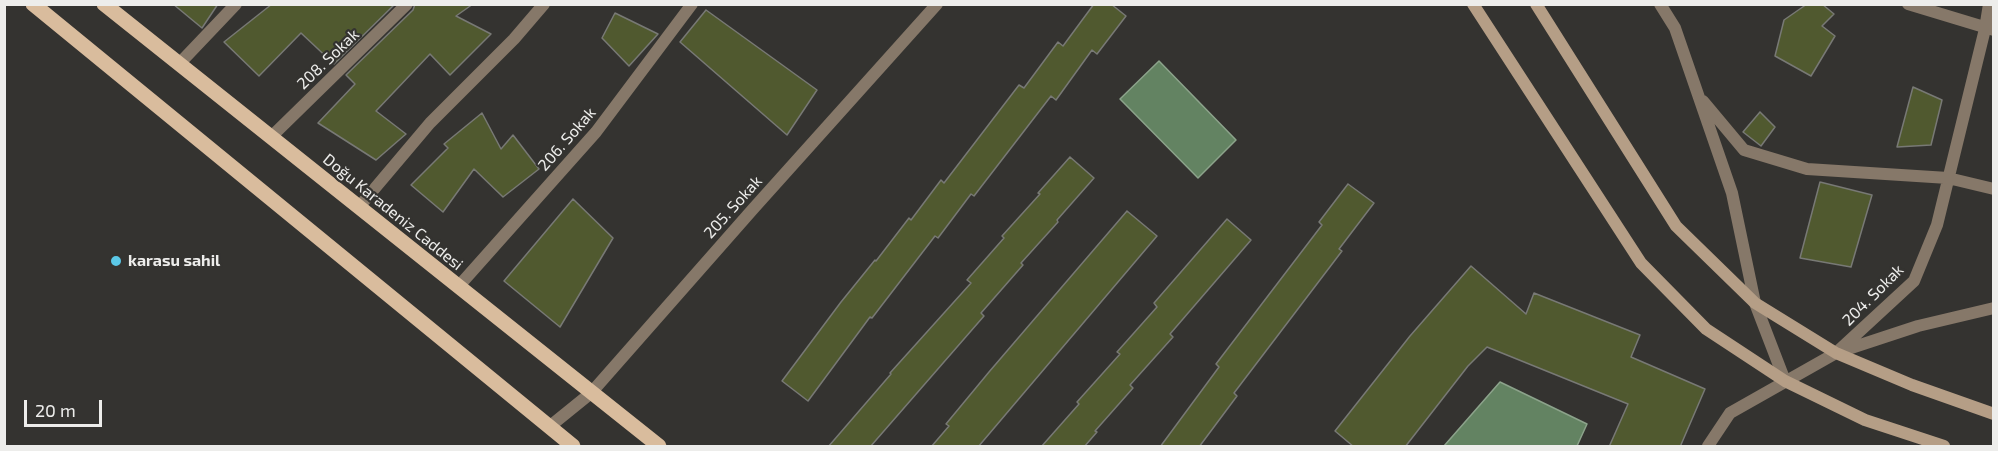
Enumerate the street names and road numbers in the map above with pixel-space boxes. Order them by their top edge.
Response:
street label: 208. Sokak [293,25,363,93]
street label: 206. Sokak [534,103,600,175]
street label: Doğu Karadeniz Caddesi [319,150,467,274]
street label: 205. Sokak [700,172,766,242]
street label: 204. Sokak [1838,260,1908,330]

